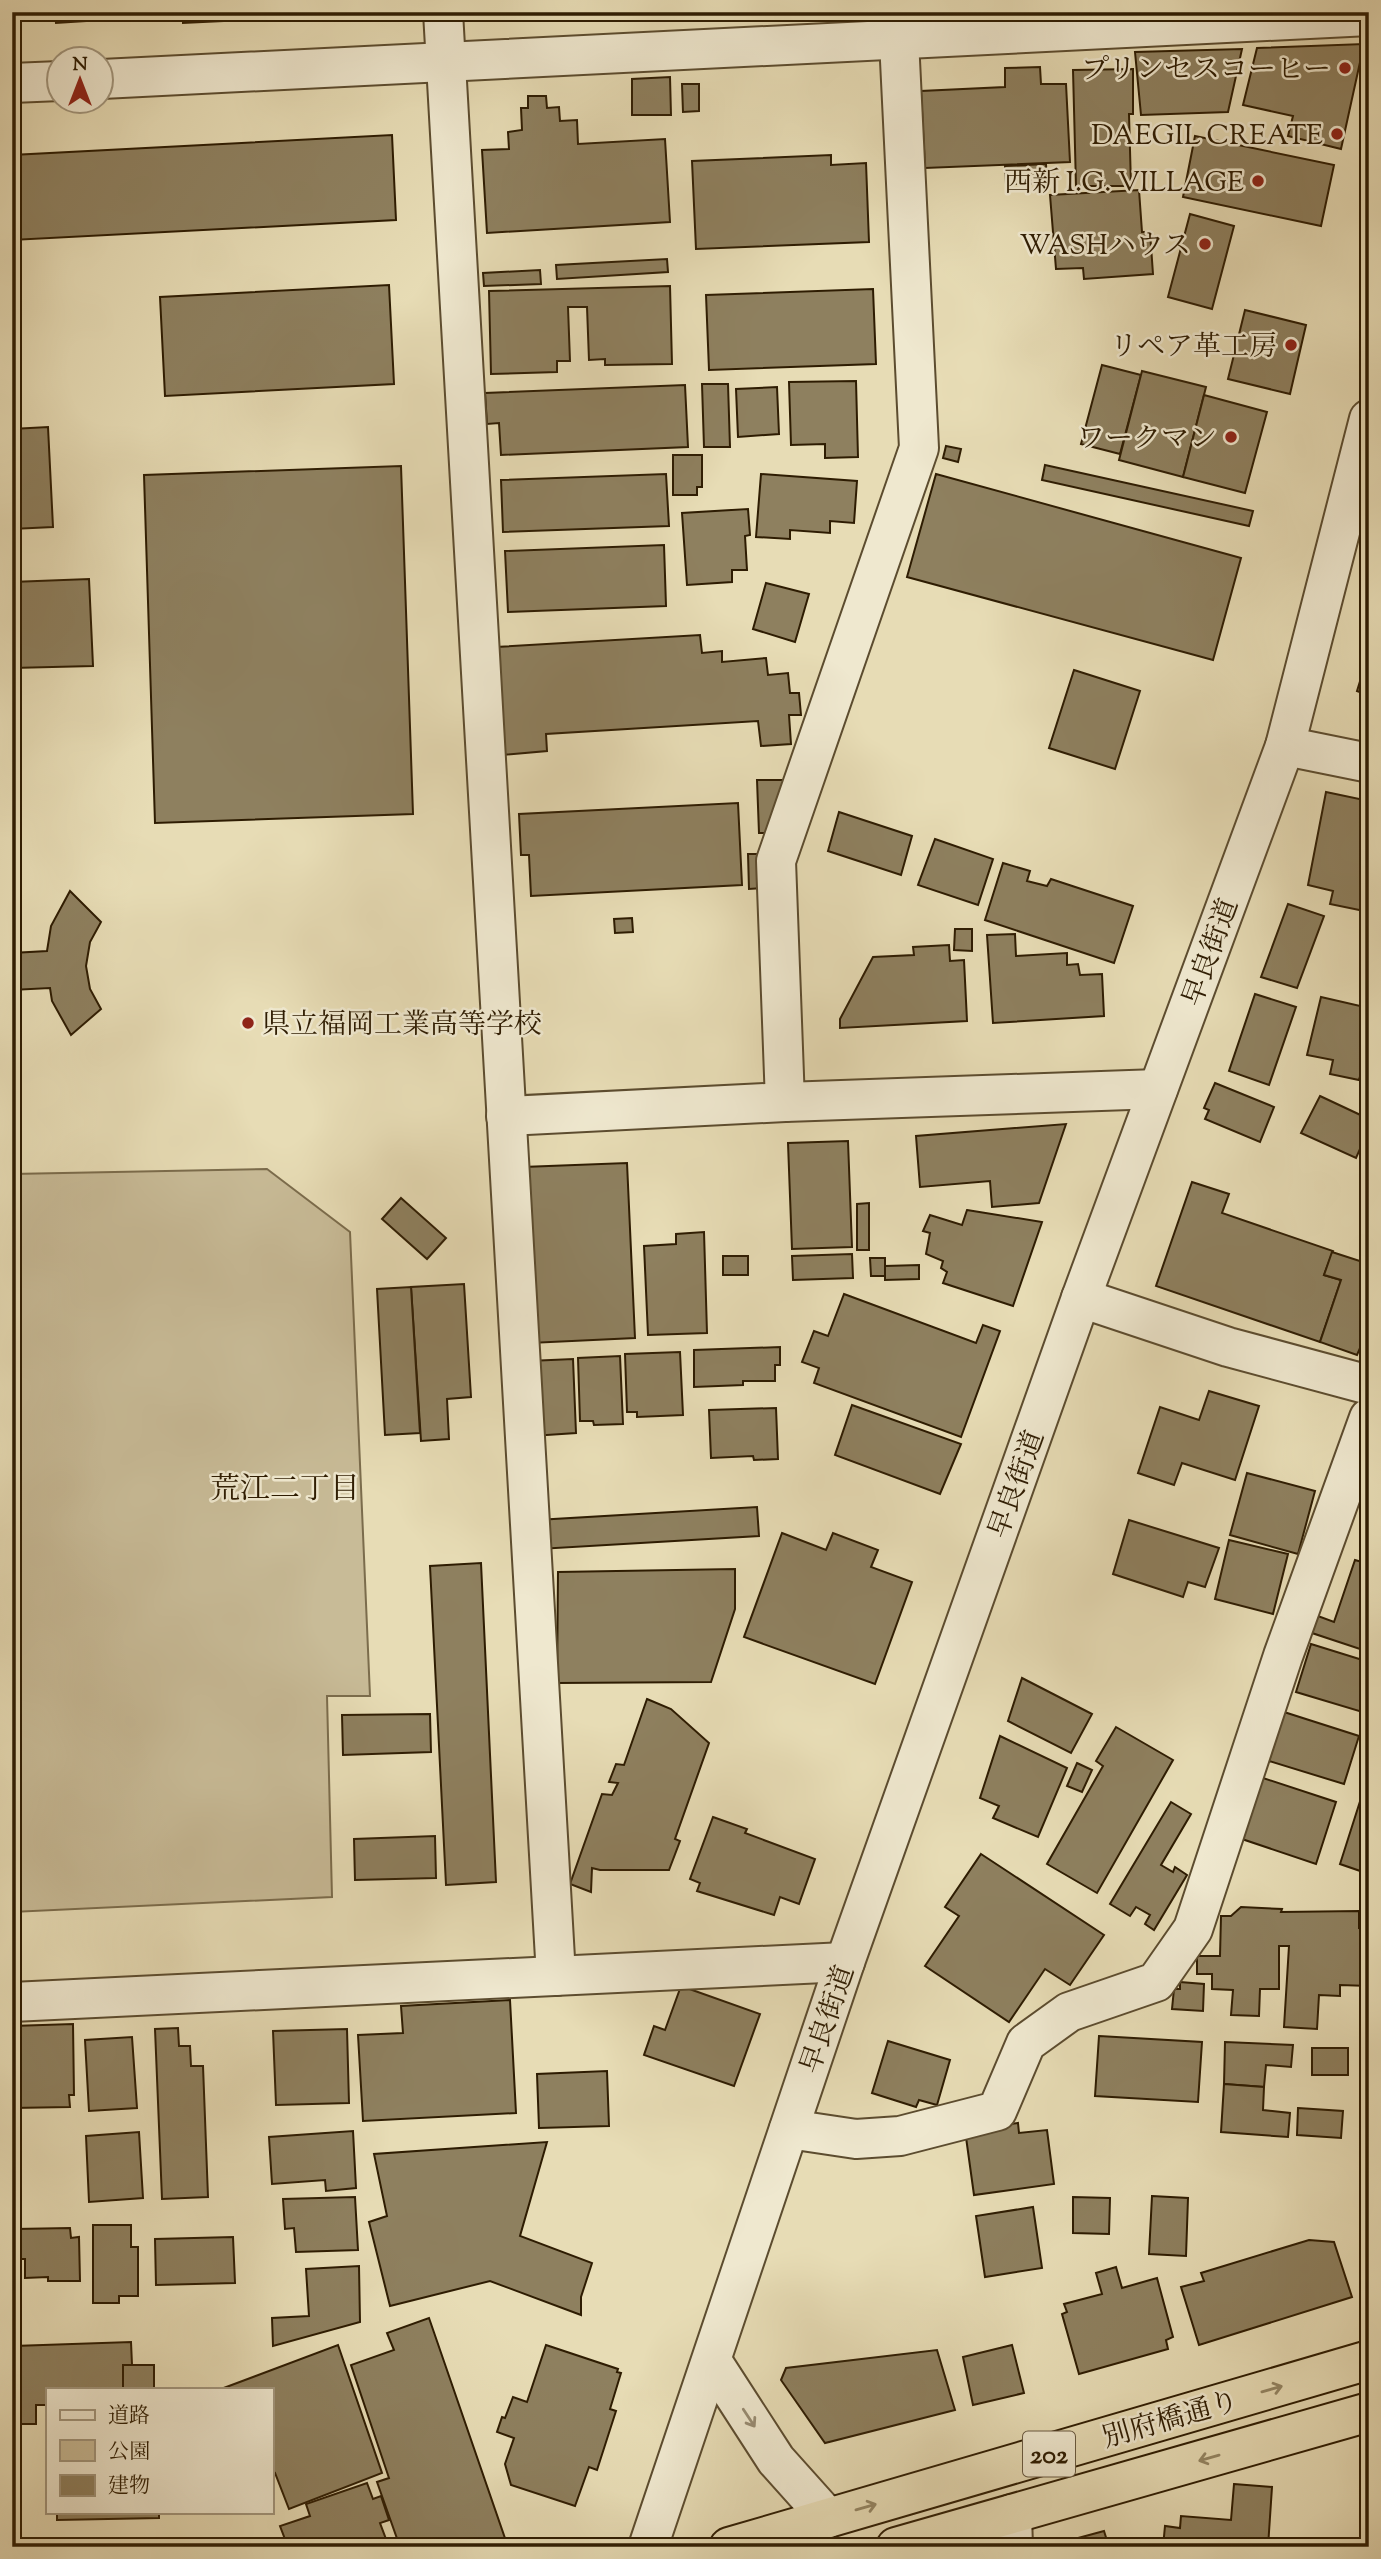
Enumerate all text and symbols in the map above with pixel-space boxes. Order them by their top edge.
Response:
north arrow [46,46,116,116]
place label: プリンセスコーヒー [1081,51,1331,91]
text: N [72,52,88,79]
marker: プリンセスコーヒー [1337,60,1353,76]
place label: DAEGIL CREATE [1091,117,1323,157]
marker: DAEGIL CREATE [1329,126,1345,142]
place label: 西新 I.G. VILLAGE [1004,164,1244,204]
marker: 西新 I.G. VILLAGE [1250,173,1266,189]
place label: WASHハウス [1020,227,1191,267]
marker: WASHハウス [1197,236,1213,252]
place label: リペア革工房 [1110,328,1277,368]
marker: リペア革工房 [1283,337,1299,353]
place label: ワークマン [1077,420,1217,460]
marker: ワークマン [1223,429,1239,445]
street label: 早良街道 [1174,894,1250,1012]
place label: 県立福岡工業高等学校 [262,1006,542,1046]
marker: 県立福岡工業高等学校 [240,1015,256,1031]
street label: 早良街道 [980,1426,1056,1544]
district label: 荒江二丁目 [210,1469,360,1512]
street label: 早良街道 [792,1961,866,2079]
one-way arrow [1261,2381,1283,2394]
street label: 別府橋通り [1098,2382,1244,2459]
legend [46,2388,273,2514]
text: 道路 [108,2402,150,2432]
one-way arrow [742,2408,756,2427]
road number: 202 [1023,2432,1075,2476]
text: 公園 [108,2438,150,2468]
one-way arrow [1198,2453,1220,2466]
text: 建物 [108,2472,150,2502]
one-way arrow [854,2500,876,2513]

